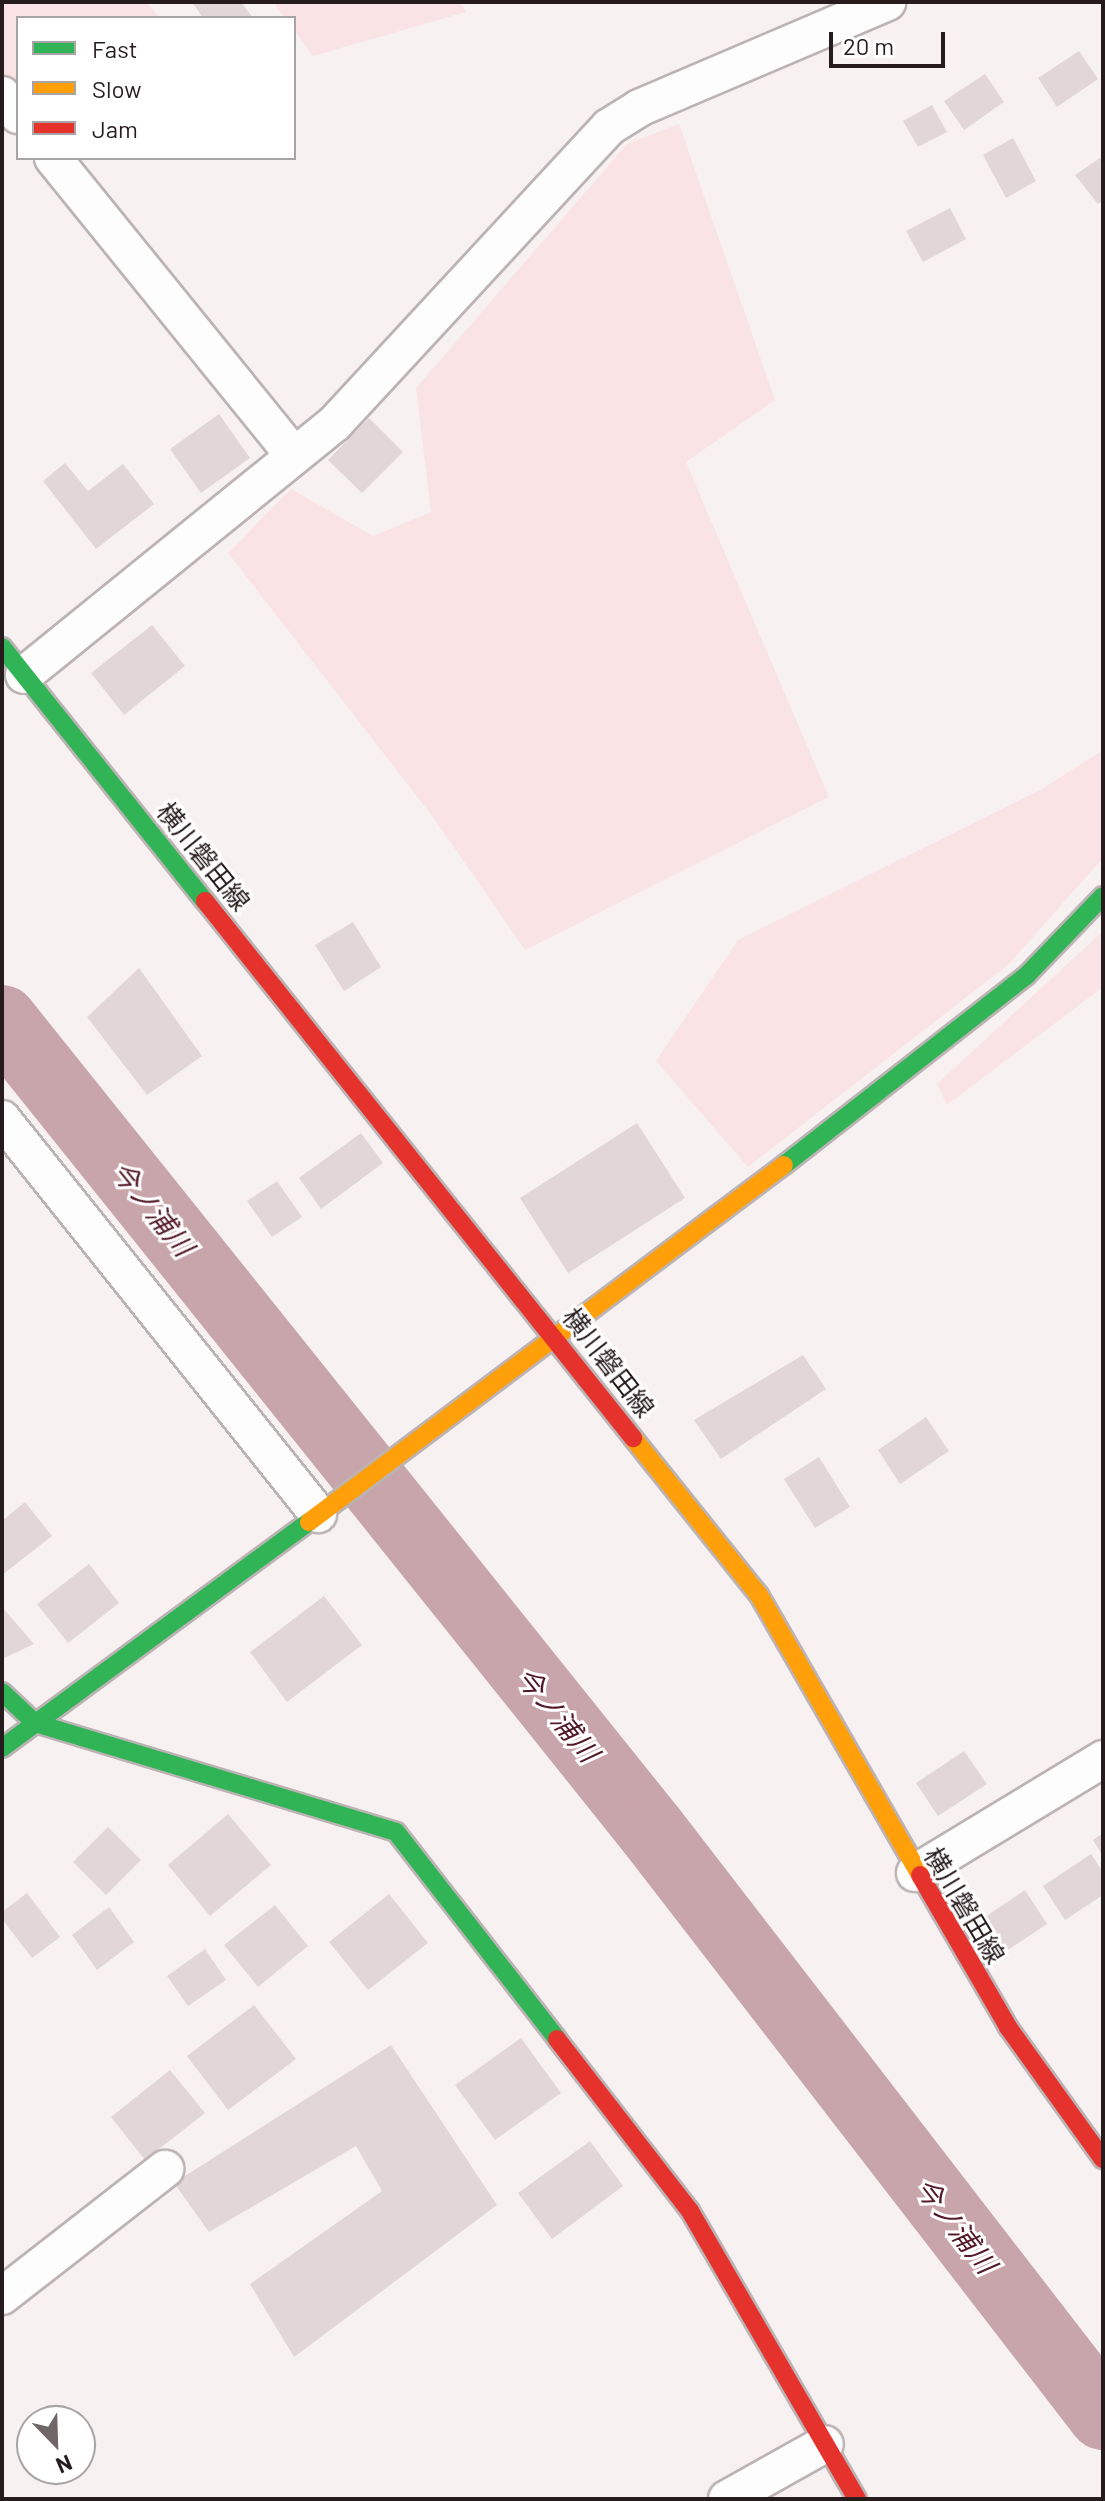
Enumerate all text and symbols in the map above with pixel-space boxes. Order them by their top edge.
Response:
legend [16,16,296,160]
scale bar [833,16,949,66]
text: 20 m [843,31,894,60]
text: Fast [92,34,137,63]
text: Slow [92,74,141,103]
text: Jam [92,114,138,143]
street label: 横川磐田線 [151,796,257,916]
water label: 今ノ浦川 [105,1154,201,1262]
street label: 横川磐田線 [557,1301,661,1423]
water label: 今ノ浦川 [510,1660,606,1768]
street label: 横川磐田線 [918,1841,1012,1969]
water label: 今ノ浦川 [908,2171,1004,2279]
north arrow [16,2405,96,2485]
text: N [53,2450,76,2480]

